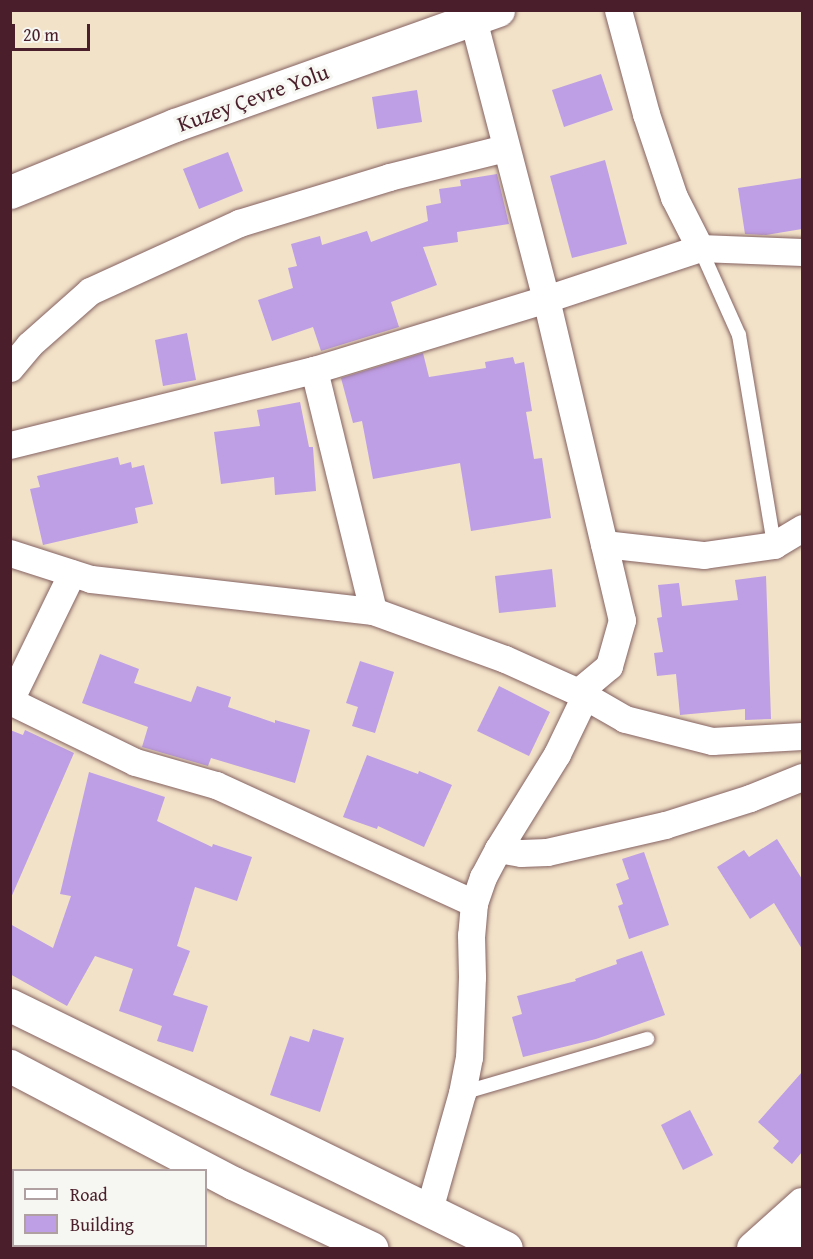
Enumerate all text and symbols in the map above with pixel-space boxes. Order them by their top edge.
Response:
scale bar [15,12,93,50]
text: 20 m [23,21,59,48]
street label: Kuzey Çevre Yolu [174,58,332,138]
legend [12,1169,207,1247]
text: Road [70,1181,108,1208]
text: Building [70,1211,134,1238]

